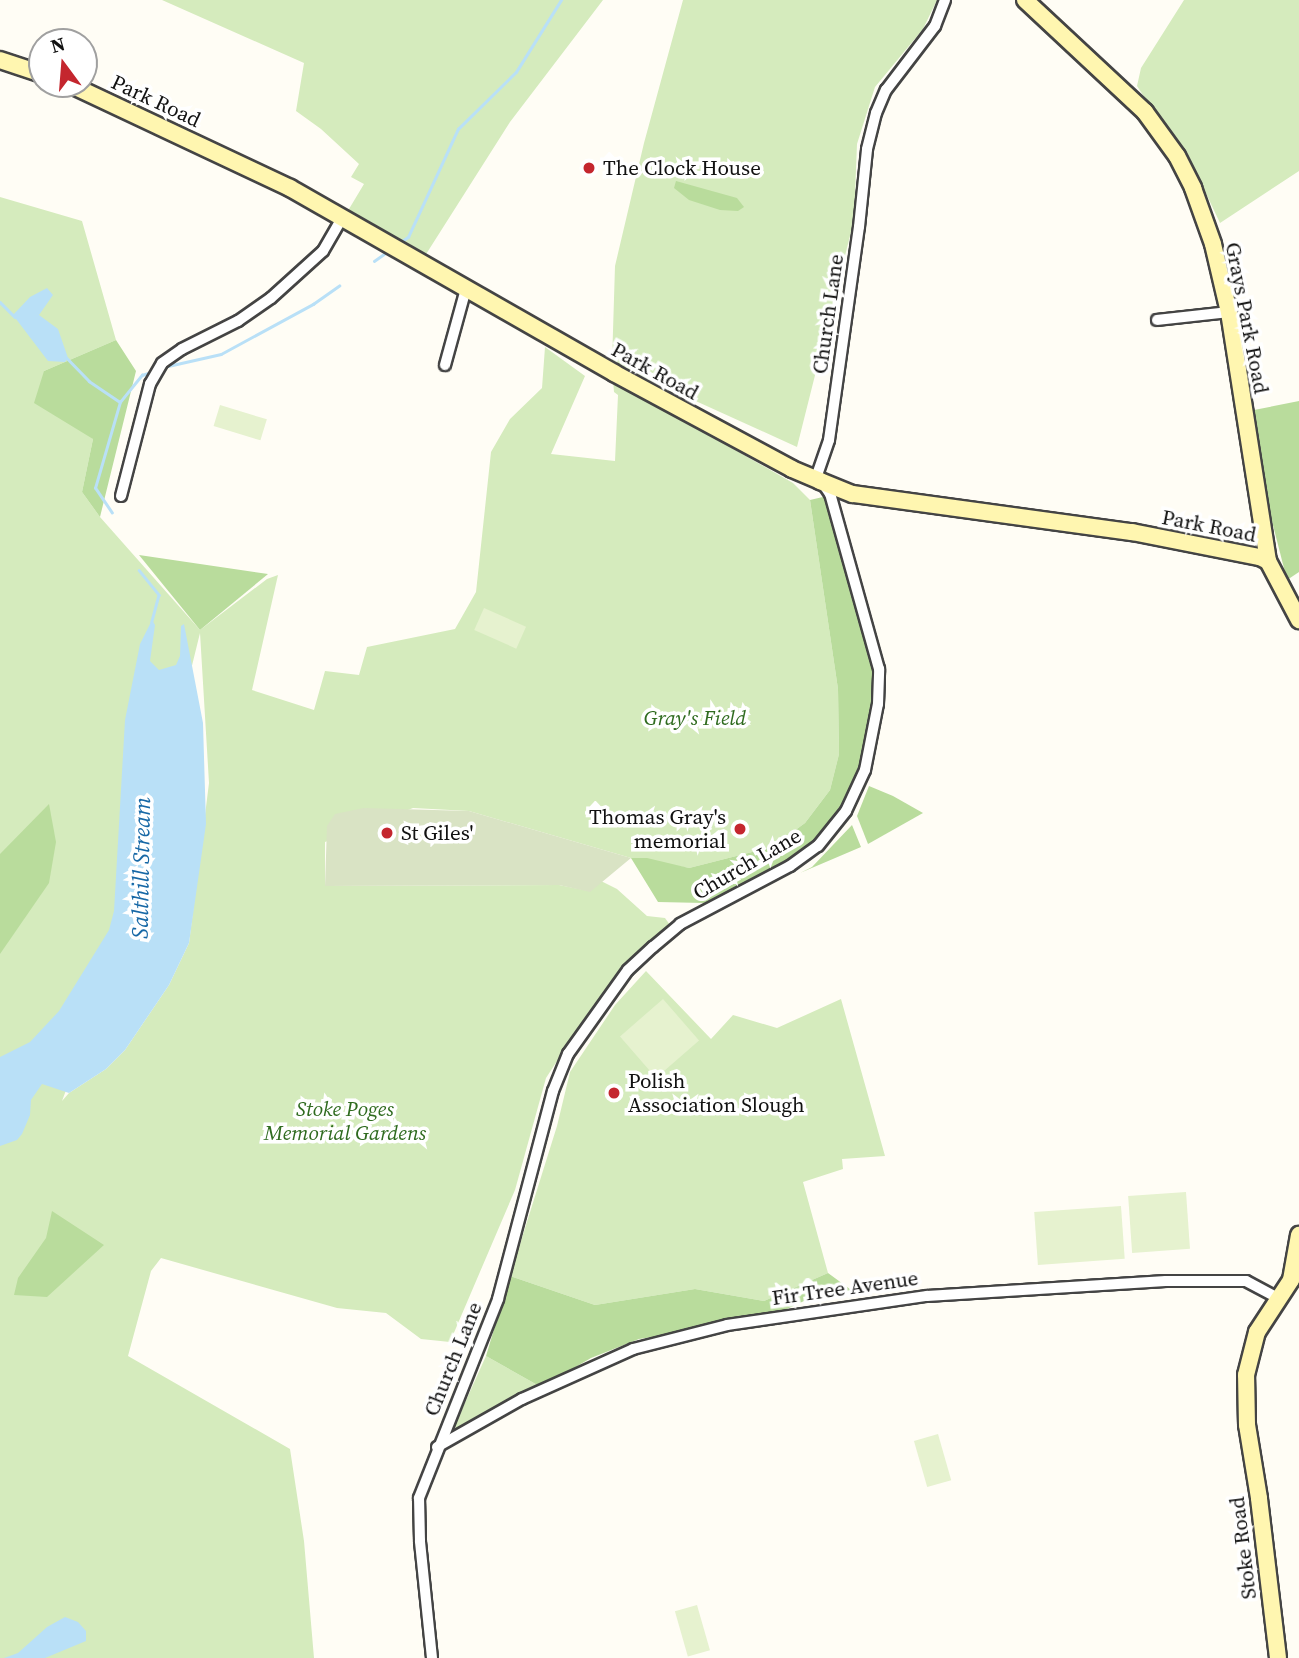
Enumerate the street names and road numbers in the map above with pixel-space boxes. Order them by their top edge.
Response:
street label: Park Road [107,69,205,133]
street label: Grays Park Road [1220,240,1274,396]
street label: Church Lane [807,252,849,376]
street label: Park Road [607,337,703,405]
street label: Park Road [1160,505,1258,547]
street label: Church Lane [688,823,806,905]
street label: Fir Tree Avenue [770,1265,920,1311]
street label: Church Lane [419,1298,487,1420]
street label: Stoke Road [1224,1495,1262,1601]

